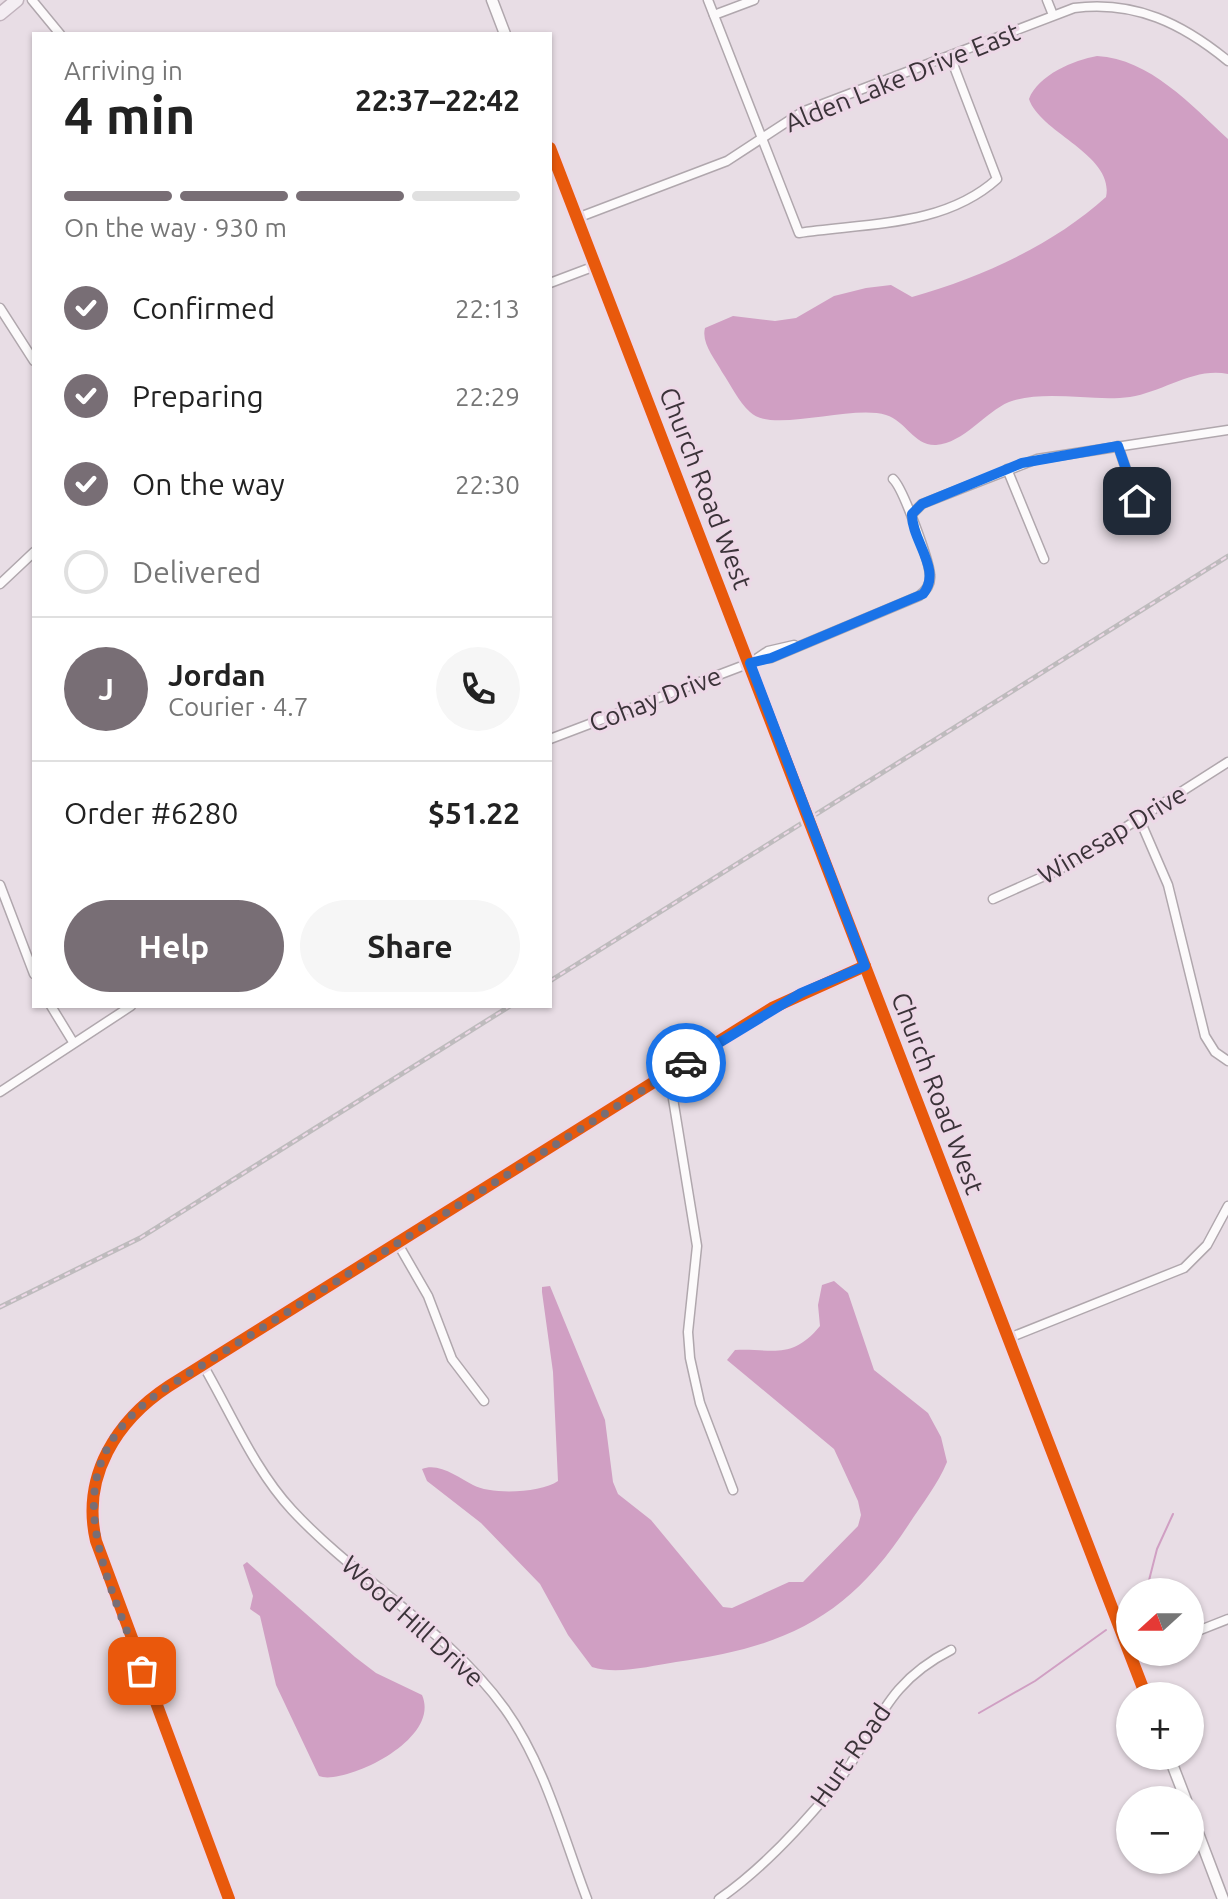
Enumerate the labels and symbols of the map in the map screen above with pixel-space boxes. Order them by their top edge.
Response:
street label: Alden Lake Drive East [780,17,1024,137]
street label: Church Road West [654,383,758,593]
pin [1103,467,1171,535]
street label: Cohay Drive [585,661,725,737]
street label: Winesap Drive [1033,778,1191,890]
street label: Church Road West [886,988,990,1198]
courier [646,1023,726,1103]
street label: Wood Hill Drive [336,1550,490,1692]
north arrow [1116,1578,1204,1666]
pin [108,1637,176,1705]
street label: Hurt Road [804,1698,896,1812]

